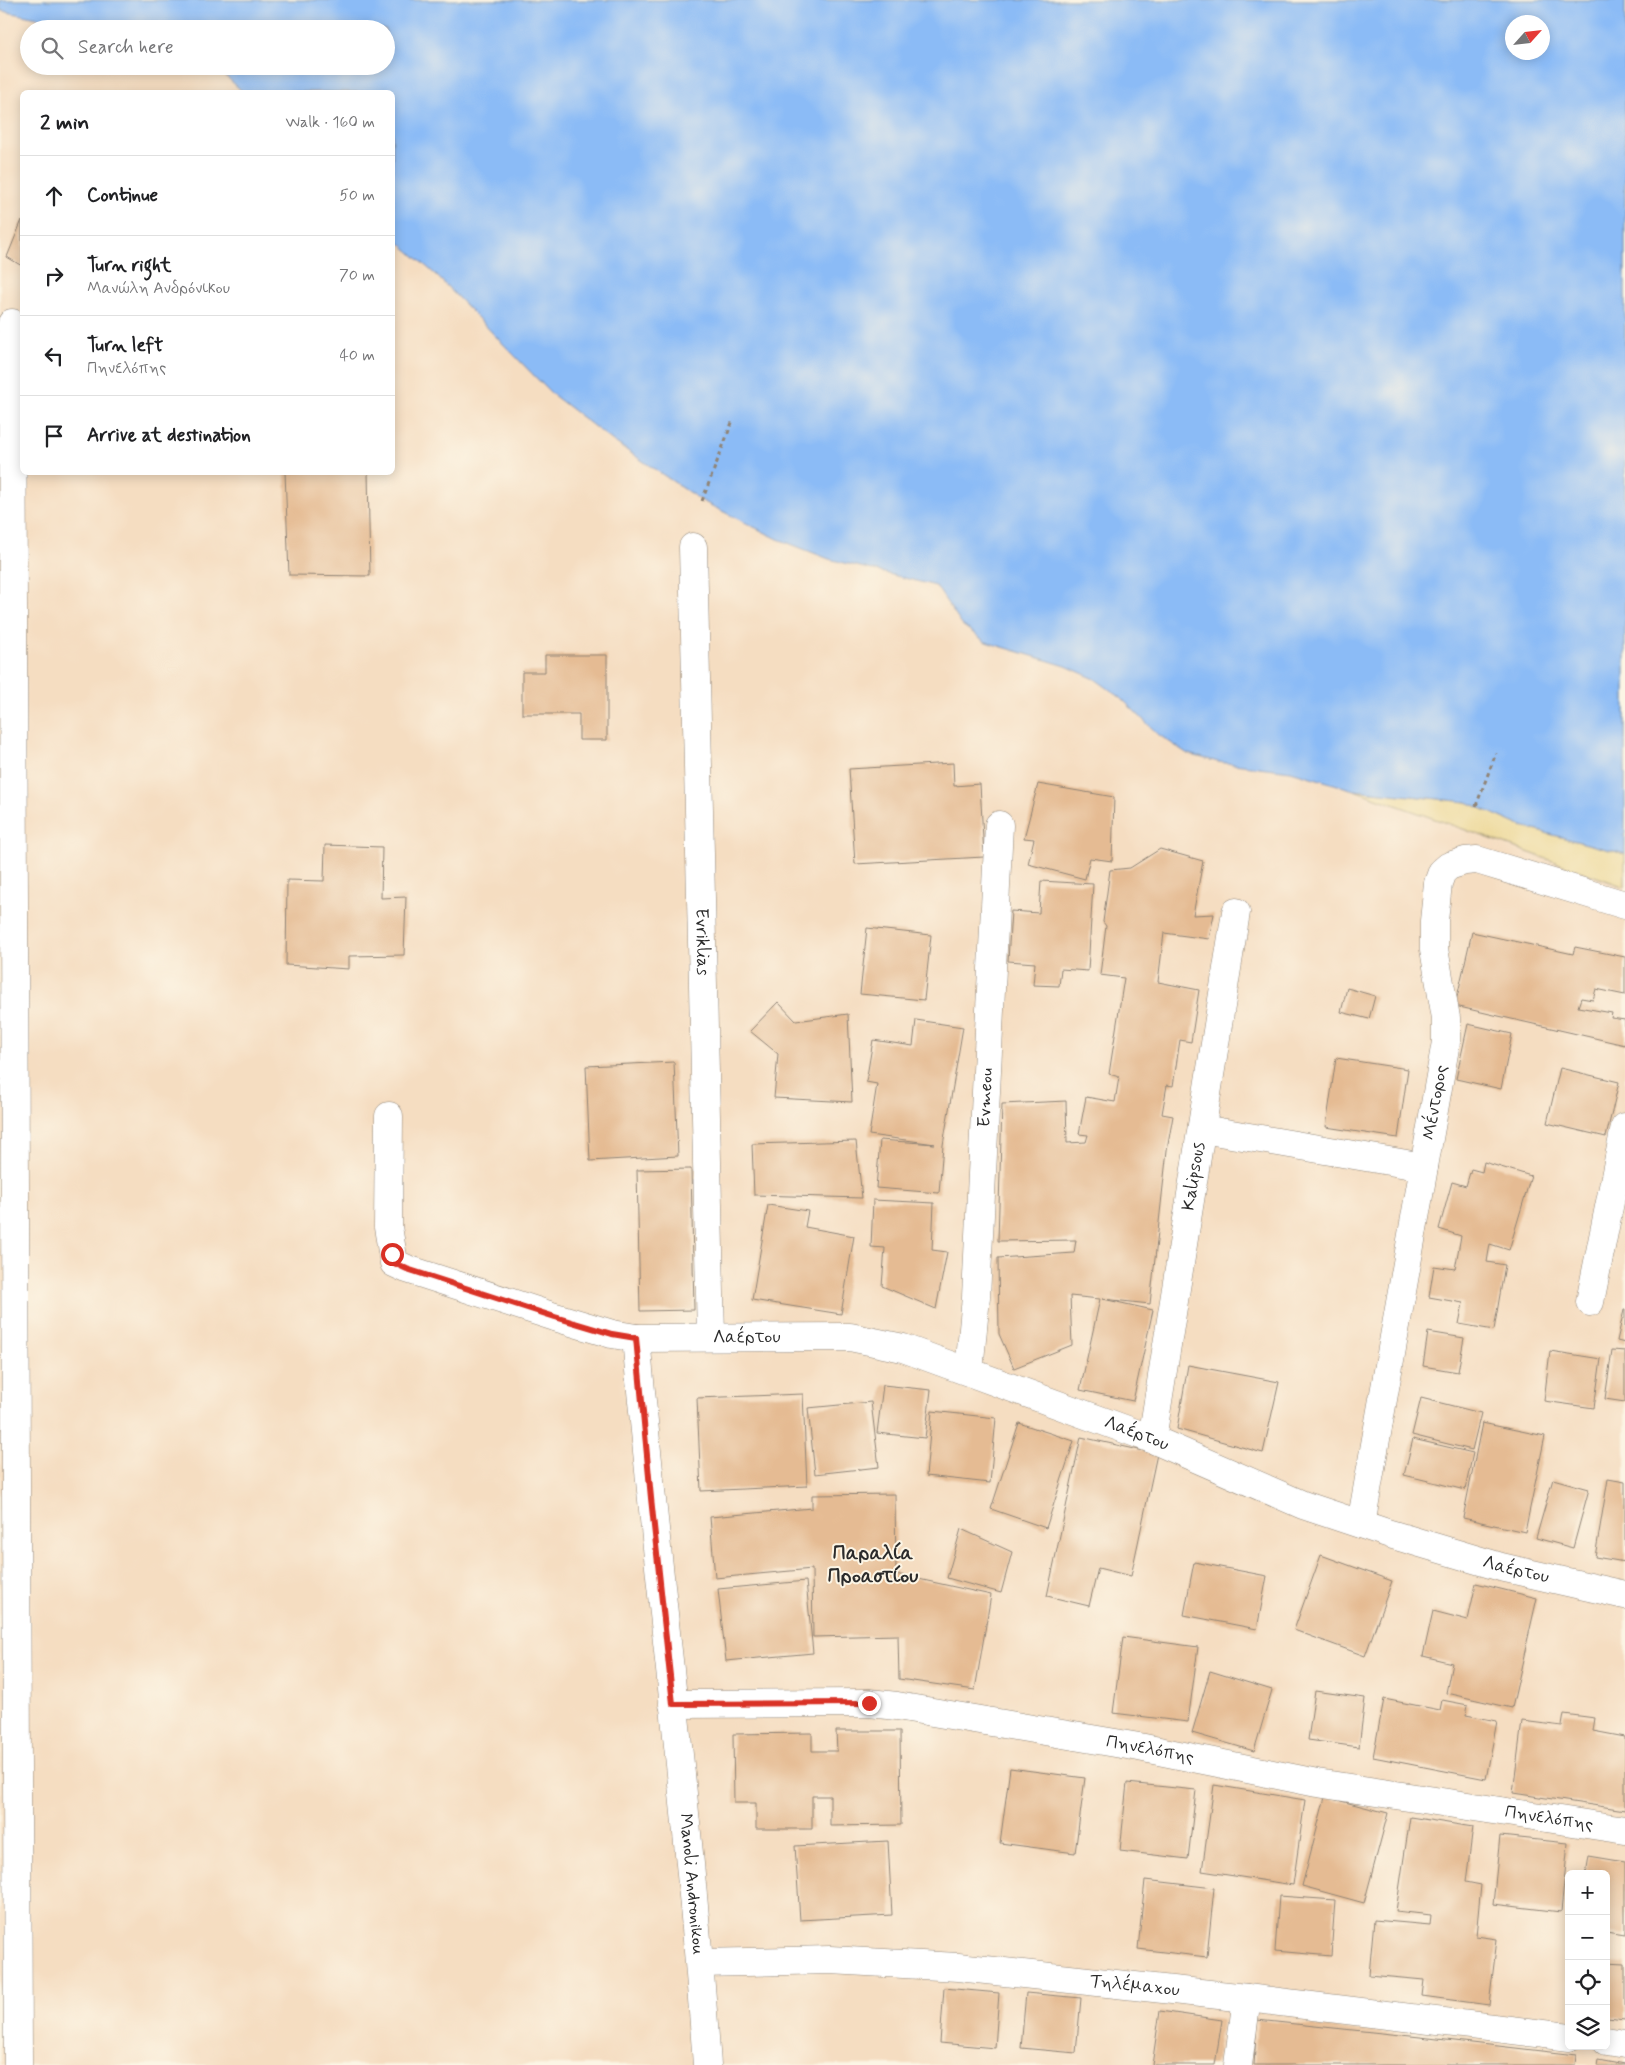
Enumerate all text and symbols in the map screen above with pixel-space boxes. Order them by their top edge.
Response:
north arrow [1505,15,1550,60]
search box [20,20,395,75]
icon: search [38,34,66,62]
text: Search here [78,35,174,60]
text: 2 min [40,109,89,137]
text: Walk · 160 m [285,112,375,133]
icon: ahead [40,182,68,210]
text: Continue [87,183,158,208]
text: 50 m [339,185,375,206]
text: Turn right [87,253,171,278]
icon: right [40,262,68,290]
text: 70 m [339,265,375,286]
text: Μανώλη Ανδρόνικου [87,278,230,299]
text: Turn left [87,333,163,358]
icon: left [40,342,68,370]
text: 40 m [339,345,375,366]
text: Πηνελόπης [87,358,166,379]
icon: arrive [40,422,68,450]
text: Arrive at destination [87,423,251,448]
street label: Evriklias [689,908,715,976]
street label: Μέντορος [1417,1063,1454,1142]
street label: Evmeou [972,1067,999,1128]
street label: Kalipsous [1177,1140,1211,1212]
route start [381,1243,404,1266]
street label: Λαέρτου [713,1324,781,1350]
street label: Λαέρτου [1101,1410,1173,1457]
district label: Παραλία Προαστίου [828,1540,918,1590]
street label: Λαέρτου [1480,1550,1551,1589]
route end [858,1692,881,1715]
street label: Πηνελόπης [1104,1730,1196,1770]
street label: Πηνελόπης [1503,1800,1595,1837]
street label: Manoli Andronikou [673,1812,710,1956]
map controls [1565,1870,1610,2050]
button: + [1565,1870,1610,1915]
button: − [1565,1915,1610,1960]
button: locate [1565,1960,1610,2005]
street label: Τηλέμαχου [1089,1969,1181,2003]
button: layers [1565,2005,1610,2050]

